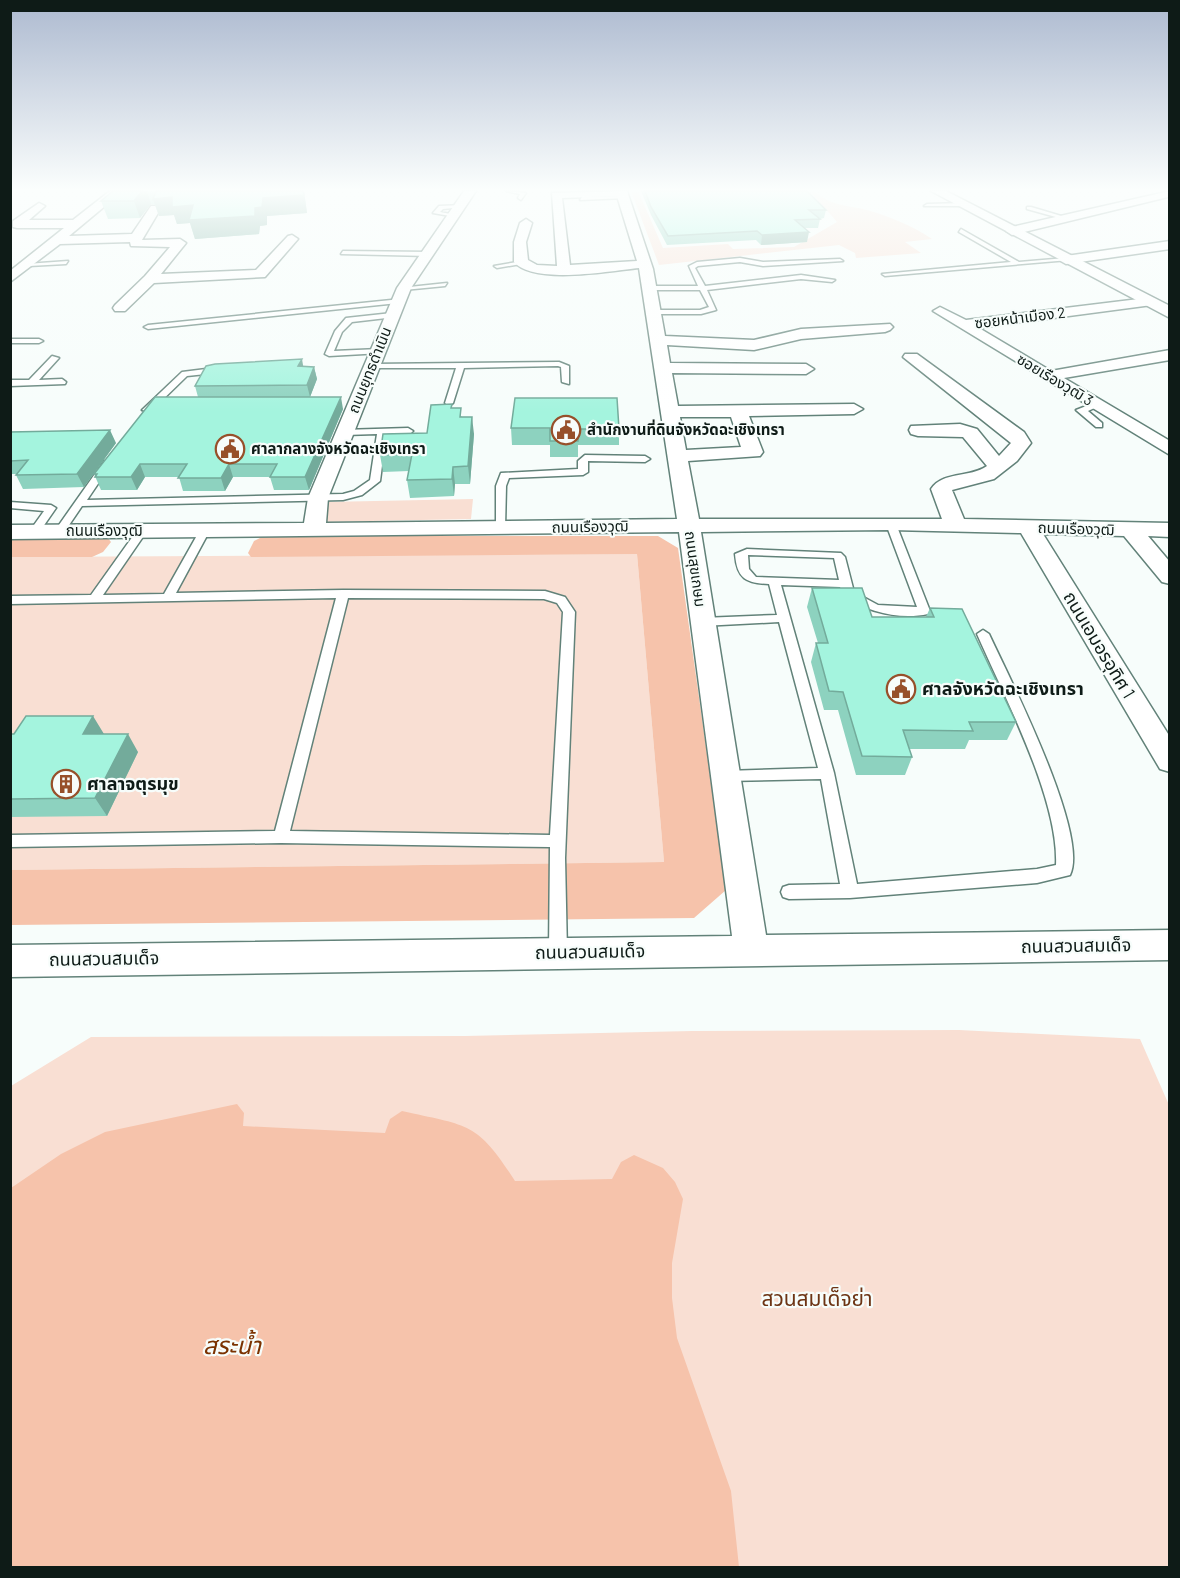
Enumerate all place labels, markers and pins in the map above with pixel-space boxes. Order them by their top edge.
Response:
public building icon: สำนักงานที่ดินจังหวัดฉะเชิงเทรา [550,414,582,446]
place label: สำนักงานที่ดินจังหวัดฉะเชิงเทรา [587,419,785,438]
public building icon: ศาลากลางจังหวัดฉะเชิงเทรา [214,433,246,465]
place label: ศาลากลางจังหวัดฉะเชิงเทรา [251,439,426,457]
public building icon: ศาลจังหวัดฉะเชิงเทรา [885,673,917,705]
place label: ศาลจังหวัดฉะเชิงเทรา [922,677,1084,699]
building icon: ศาลาจตุรมุข [50,768,82,800]
place label: ศาลาจตุรมุข [87,772,179,795]

